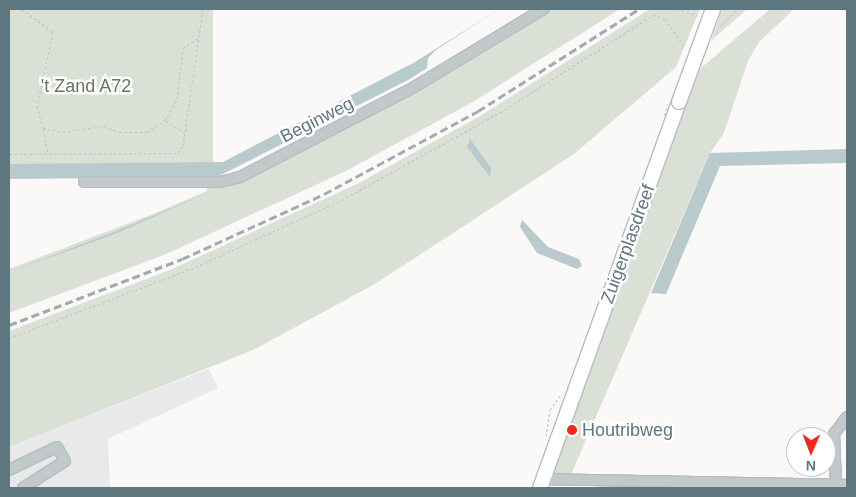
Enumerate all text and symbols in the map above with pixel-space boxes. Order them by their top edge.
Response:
park label: 't Zand A72 [40,75,132,97]
street label: Beginweg [277,92,357,148]
street label: Zuigerplasdreef [596,182,660,306]
place label: Houtribweg [582,419,673,441]
marker: Houtribweg [566,424,578,436]
north arrow [786,427,836,477]
text: N [806,458,816,474]

